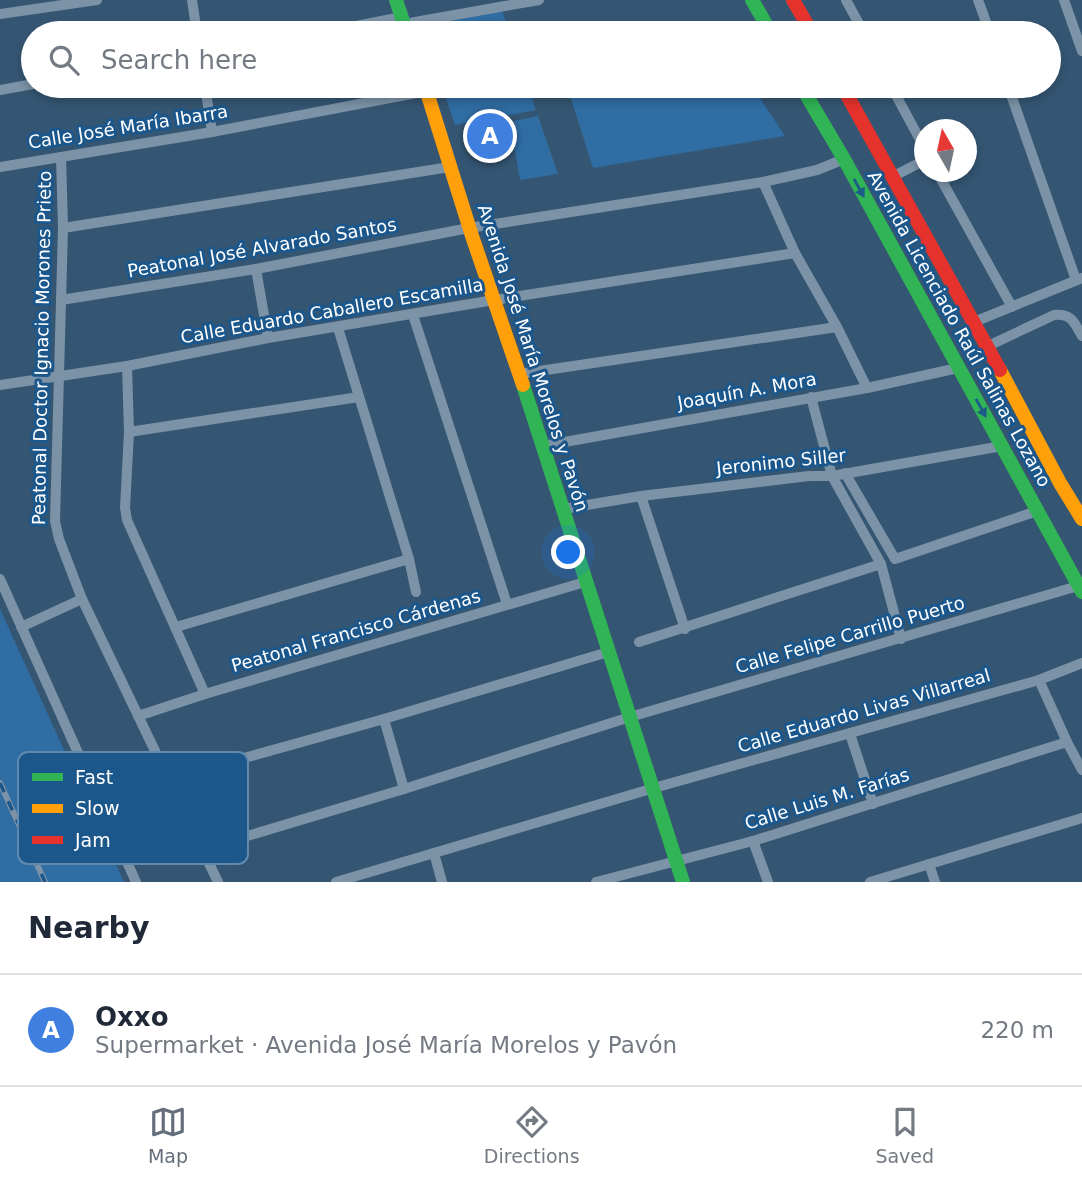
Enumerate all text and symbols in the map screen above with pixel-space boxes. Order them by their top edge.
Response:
search box [21,21,1061,98]
icon: search [45,41,83,79]
text: Search here [101,45,257,75]
street label: Calle José María Ibarra [27,100,229,153]
pin: A [467,110,513,162]
north arrow [914,119,977,182]
street label: Avenida Licenciado Raúl Salinas Lozano [863,167,1055,490]
street label: Peatonal Doctor Ignacio Morones Prieto [28,171,55,525]
one-way arrow [853,178,865,197]
street label: Avenida José María Morelos y Pavón [474,201,593,514]
street label: Peatonal José Alvarado Santos [126,213,398,282]
street label: Calle Eduardo Caballero Escamilla [179,274,485,348]
street label: Joaquín A. Mora [675,368,818,413]
one-way arrow [975,399,987,418]
street label: Jeronimo Siller [714,444,847,479]
your location [551,535,585,569]
street label: Peatonal Francisco Cárdenas [229,585,483,676]
street label: Calle Felipe Carrillo Puerto [733,592,967,677]
street label: Calle Eduardo Livas Villarreal [735,664,993,757]
legend [18,752,248,864]
street label: Calle Luis M. Farías [742,763,912,834]
text: Fast [75,766,113,788]
text: Slow [75,797,120,819]
text: Jam [74,829,111,851]
text: Nearby [28,910,150,945]
text: Oxxo [95,1002,169,1032]
text: A [42,1017,60,1043]
text: 220 m [980,1017,1054,1043]
text: Supermarket · Avenida José María Morelos y Pavón [95,1032,677,1058]
tab: Map [148,1103,188,1167]
tab: Directions [484,1103,580,1167]
tab: Saved [875,1103,934,1167]

